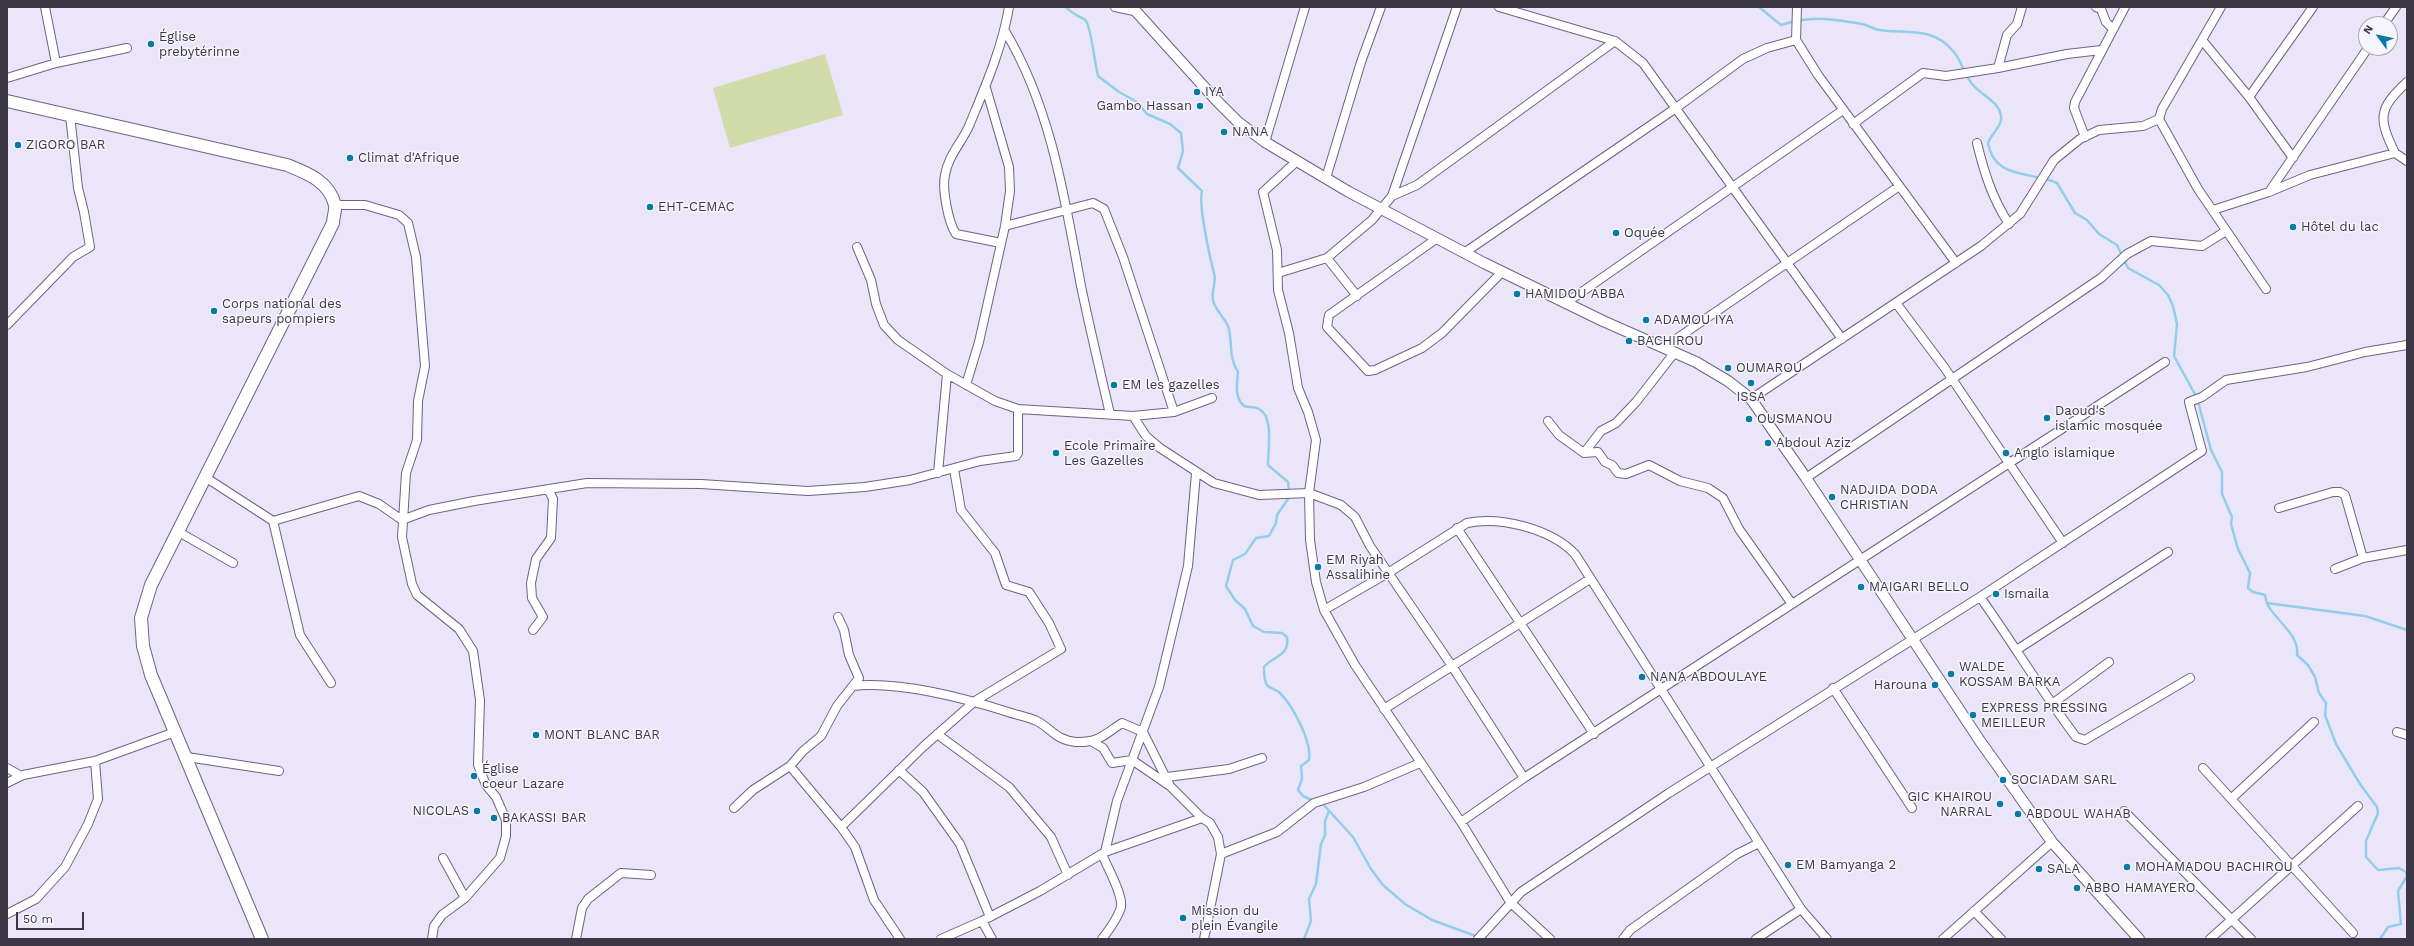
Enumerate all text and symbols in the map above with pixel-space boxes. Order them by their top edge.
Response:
north arrow [2358,16,2398,56]
text: N [2361,23,2376,37]
place label: Église prebytérinne [159,29,240,60]
marker: Église prebytérinne [146,39,156,49]
place label: IYA [1205,84,1224,100]
marker: IYA [1192,87,1202,97]
place label: Gambo Hassan [1097,98,1192,114]
marker: Gambo Hassan [1195,101,1205,111]
place label: NANA [1232,124,1268,140]
marker: NANA [1219,127,1229,137]
place label: ZIGORO BAR [26,137,105,153]
marker: ZIGORO BAR [13,140,23,150]
place label: Climat d'Afrique [358,150,459,166]
marker: Climat d'Afrique [345,153,355,163]
place label: EHT-CEMAC [658,199,735,215]
marker: EHT-CEMAC [645,202,655,212]
place label: Hôtel du lac [2301,219,2379,235]
marker: Hôtel du lac [2288,222,2298,232]
place label: Oquée [1624,225,1665,241]
marker: Oquée [1611,228,1621,238]
place label: HAMIDOU ABBA [1525,286,1625,302]
marker: HAMIDOU ABBA [1512,289,1522,299]
place label: Corps national des sapeurs pompiers [222,296,342,327]
marker: Corps national des sapeurs pompiers [209,306,219,316]
place label: ADAMOU IYA [1654,312,1734,328]
marker: ADAMOU IYA [1641,315,1651,325]
place label: BACHIROU [1637,333,1703,349]
marker: BACHIROU [1624,336,1634,346]
place label: OUMAROU [1736,360,1802,376]
marker: OUMAROU [1723,363,1733,373]
place label: EM les gazelles [1122,377,1220,393]
marker: ISSA [1746,378,1756,388]
marker: EM les gazelles [1109,380,1119,390]
place label: ISSA [1737,389,1765,405]
place label: Daoud's islamic mosquée [2055,403,2162,434]
place label: OUSMANOU [1757,411,1832,427]
marker: Daoud's islamic mosquée [2042,413,2052,423]
marker: OUSMANOU [1744,414,1754,424]
place label: Abdoul Aziz [1776,435,1851,451]
place label: Ecole Primaire Les Gazelles [1064,438,1156,469]
marker: Abdoul Aziz [1763,438,1773,448]
place label: Anglo islamique [2014,445,2115,461]
marker: Ecole Primaire Les Gazelles [1051,448,1061,458]
marker: Anglo islamique [2001,448,2011,458]
place label: NADJIDA DODA CHRISTIAN [1840,482,1938,513]
marker: NADJIDA DODA CHRISTIAN [1827,492,1837,502]
place label: EM Riyah Assalihine [1326,552,1390,583]
marker: EM Riyah Assalihine [1313,562,1323,572]
place label: MAIGARI BELLO [1869,579,1969,595]
marker: MAIGARI BELLO [1856,582,1866,592]
place label: Ismaila [2004,586,2049,602]
marker: Ismaila [1991,589,2001,599]
place label: WALDE KOSSAM BARKA [1959,659,2060,690]
place label: NANA ABDOULAYE [1650,669,1767,685]
marker: WALDE KOSSAM BARKA [1946,669,1956,679]
marker: NANA ABDOULAYE [1637,672,1647,682]
place label: Harouna [1874,677,1927,693]
marker: Harouna [1930,680,1940,690]
place label: EXPRESS PRESSING MEILLEUR [1981,700,2107,731]
marker: EXPRESS PRESSING MEILLEUR [1968,710,1978,720]
place label: MONT BLANC BAR [544,727,660,743]
marker: MONT BLANC BAR [531,730,541,740]
place label: Église coeur Lazare [482,761,564,792]
marker: Église coeur Lazare [469,771,479,781]
place label: SOCIADAM SARL [2011,772,2117,788]
marker: SOCIADAM SARL [1998,775,2008,785]
place label: GIC KHAIROU NARRAL [1907,789,1992,820]
marker: GIC KHAIROU NARRAL [1995,799,2005,809]
place label: NICOLAS [412,803,469,819]
marker: NICOLAS [472,806,482,816]
place label: ABDOUL WAHAB [2026,806,2131,822]
marker: ABDOUL WAHAB [2013,809,2023,819]
place label: BAKASSI BAR [502,810,586,826]
marker: BAKASSI BAR [489,813,499,823]
place label: EM Bamyanga 2 [1796,857,1896,873]
place label: MOHAMADOU BACHIROU [2135,859,2293,875]
marker: EM Bamyanga 2 [1783,860,1793,870]
place label: SALA [2047,861,2080,877]
marker: MOHAMADOU BACHIROU [2122,862,2132,872]
marker: SALA [2034,864,2044,874]
place label: ABBO HAMAYERO [2085,880,2195,896]
marker: ABBO HAMAYERO [2072,883,2082,893]
place label: Mission du plein Évangile [1191,903,1278,934]
scale bar [18,904,86,930]
text: 50 m [23,912,53,926]
marker: Mission du plein Évangile [1178,913,1188,923]

